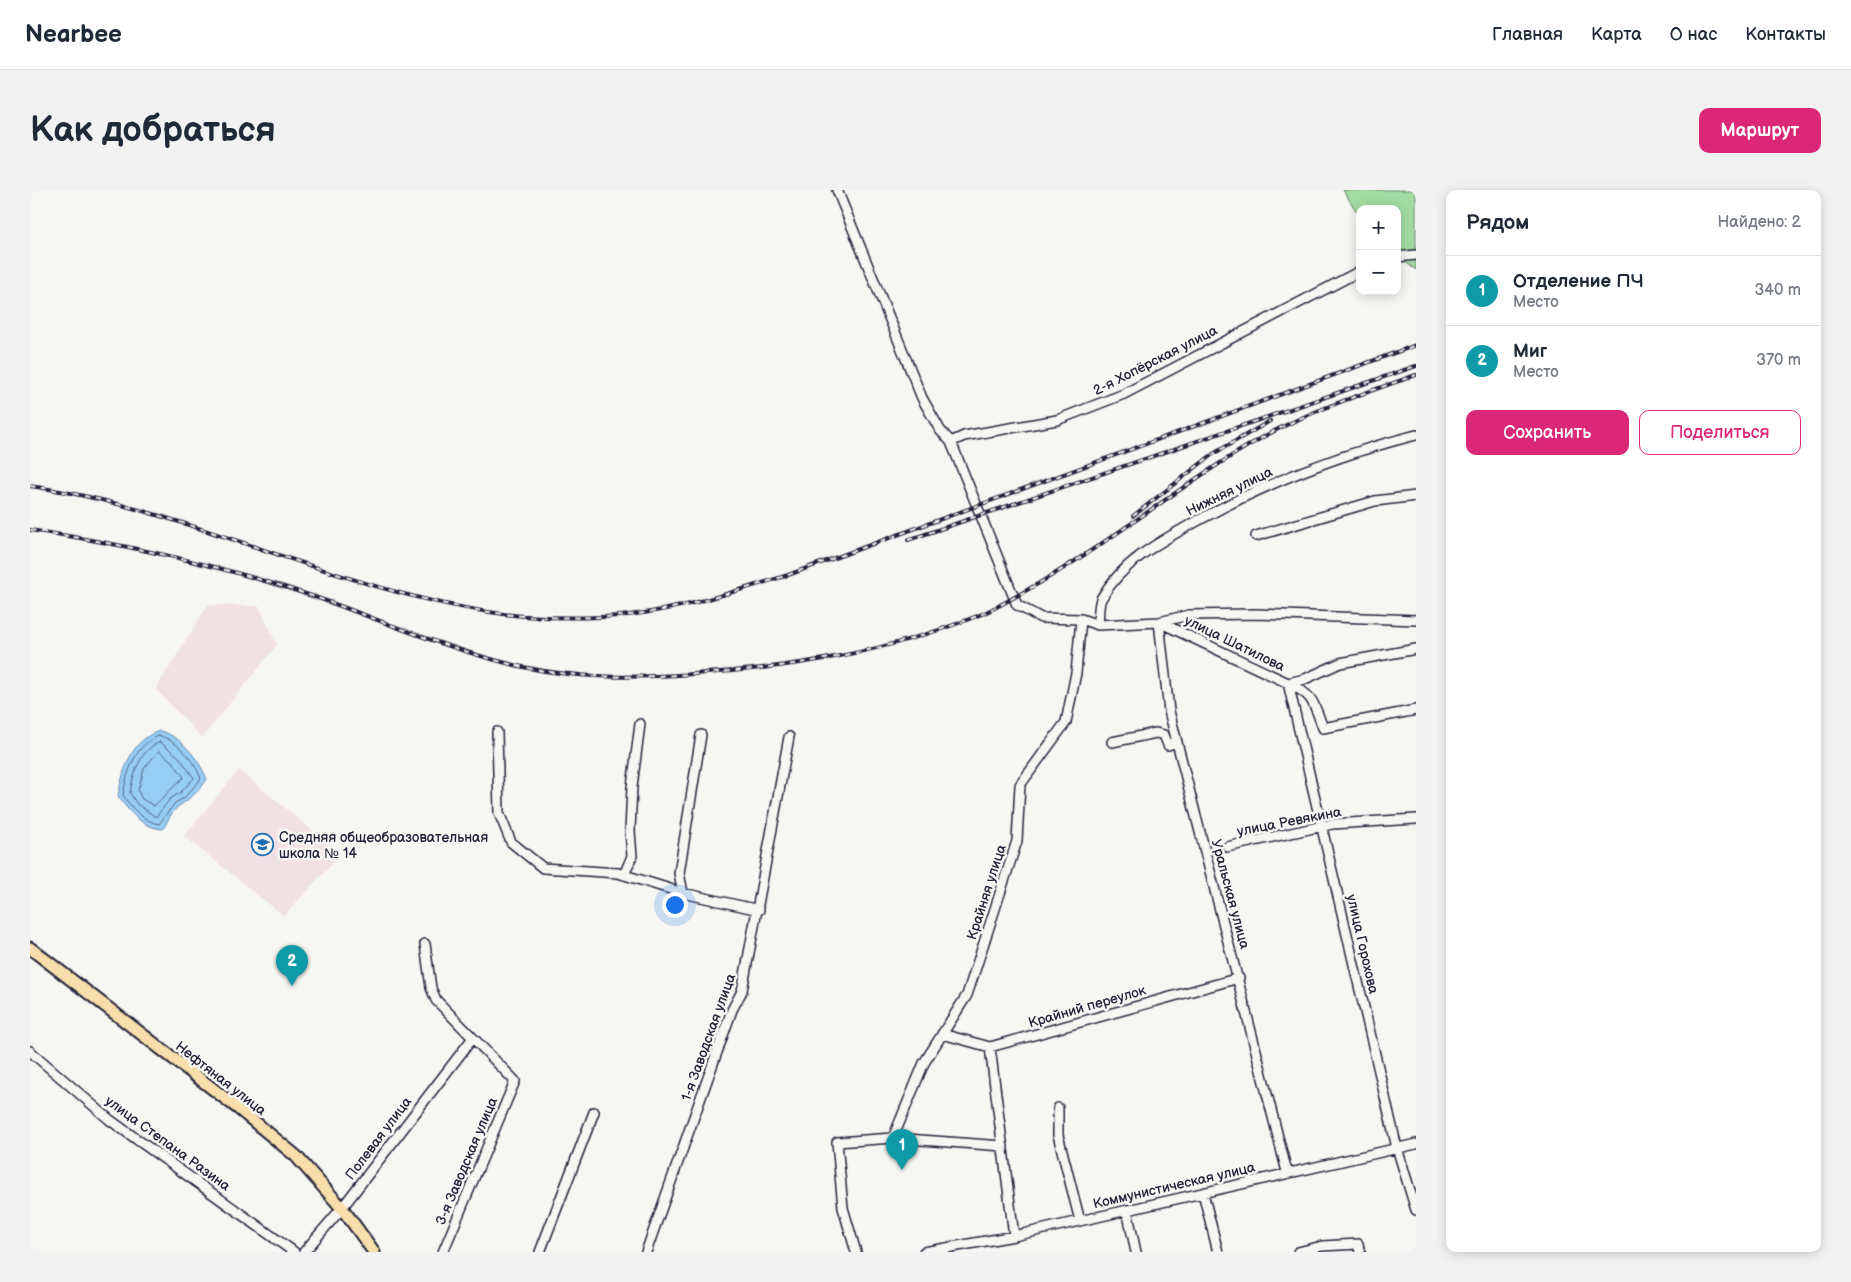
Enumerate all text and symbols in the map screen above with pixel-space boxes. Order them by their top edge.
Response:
text: Nearbee [25,20,122,49]
text: Главная [1492,24,1563,45]
text: Карта [1591,24,1642,45]
text: О нас [1670,24,1717,45]
text: Контакты [1745,24,1826,45]
button: Маршрут [1699,108,1821,153]
text: Как добраться [30,109,276,152]
map controls [1356,205,1401,295]
button: + [1356,205,1401,250]
text: Рядом [1466,210,1529,235]
text: Найдено: 2 [1717,213,1801,232]
button: − [1356,250,1401,295]
text: Отделение ПЧ [1513,270,1644,293]
text: 1 [1479,281,1485,300]
text: 340 m [1754,281,1801,300]
text: Место [1513,293,1559,312]
street label: 2-я Хопёрская улица [1090,321,1221,399]
text: Миг [1513,340,1547,363]
text: 2 [1477,351,1487,370]
text: 370 m [1756,351,1801,370]
text: Место [1513,363,1559,382]
button: Сохранить [1466,410,1629,455]
button: Поделиться [1639,410,1801,455]
street label: Нижняя улица [1183,463,1276,520]
street label: улица Шатилова [1182,612,1288,675]
street label: улица Ревякина [1236,803,1343,840]
place label: Средняя общеобразовательная школа № 14 [279,829,488,862]
school or university icon: Средняя общеобразовательная школа № 14 [251,833,275,857]
street label: Уральская улица [1208,837,1254,952]
street label: Крайняя улица [963,842,1010,942]
your location [662,892,688,918]
street label: улица Горохова [1343,893,1382,996]
pin: 2 [276,945,308,986]
street label: 1-я Заводская улица [678,971,740,1103]
street label: Крайний переулок [1026,981,1148,1031]
street label: Нефтяная улица [172,1038,270,1120]
street label: улица Степана Разина [102,1092,234,1195]
street label: Полевая улица [342,1093,415,1183]
street label: 3-я Заводская улица [432,1094,501,1228]
pin: 1 [886,1129,918,1170]
street label: Коммунистическая улица [1091,1158,1258,1212]

